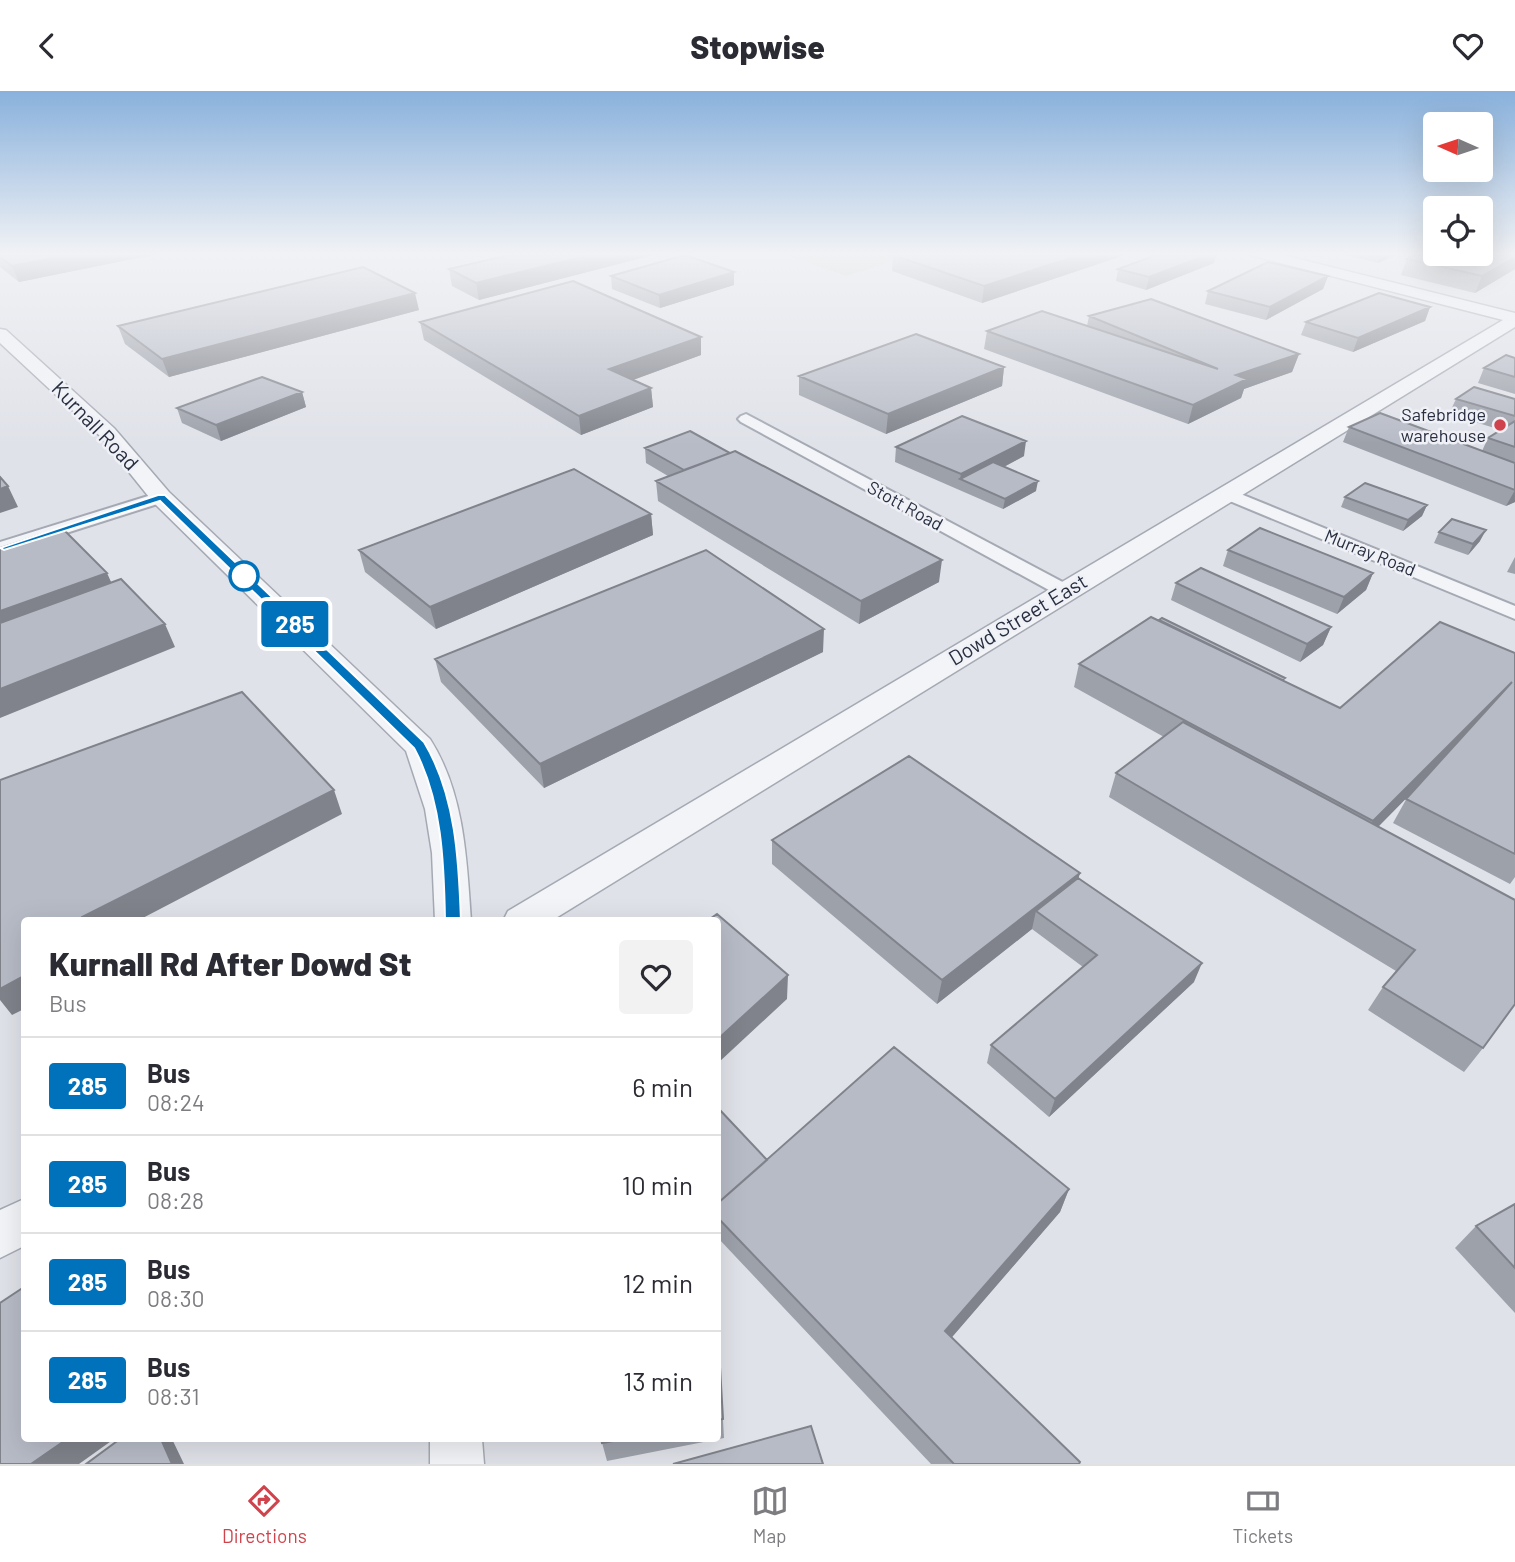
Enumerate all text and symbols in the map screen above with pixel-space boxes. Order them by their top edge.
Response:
icon: back [28,27,66,65]
text: Stopwise [690,27,825,65]
icon: heart [1449,27,1487,65]
north arrow [1423,112,1493,182]
map controls [1423,112,1493,266]
button: locate [1423,196,1493,266]
street label: Kurnall Road [47,375,145,475]
place label: Safebridge warehouse [1401,403,1486,446]
marker: Safebridge warehouse [1492,417,1508,433]
street label: Stott Road [864,475,947,535]
street label: Murray Road [1322,524,1419,580]
unlabelled marker [229,561,259,591]
street label: Dowd Street East [943,568,1091,670]
line badge: 285 [255,601,335,647]
text: 285 [275,609,315,638]
button: heart [619,940,693,1014]
text: Kurnall Rd After Dowd St [49,943,411,983]
text: Bus [49,989,87,1017]
text: Bus [147,1057,190,1088]
text: 285 [68,1071,107,1100]
text: 6 min [632,1071,693,1102]
text: 08:24 [147,1088,205,1116]
text: Bus [147,1155,190,1186]
text: 285 [68,1169,107,1198]
text: 10 min [622,1169,693,1200]
text: 08:28 [147,1186,204,1214]
text: Bus [147,1253,190,1284]
text: 285 [68,1267,107,1296]
text: 12 min [623,1267,693,1298]
text: 08:30 [147,1284,205,1312]
text: Bus [147,1351,190,1382]
text: 285 [68,1365,107,1394]
text: 13 min [623,1365,693,1396]
text: 08:31 [147,1382,200,1410]
tab: Directions [222,1482,307,1547]
tab: Map [751,1482,789,1547]
tab: Tickets [1233,1482,1293,1547]

